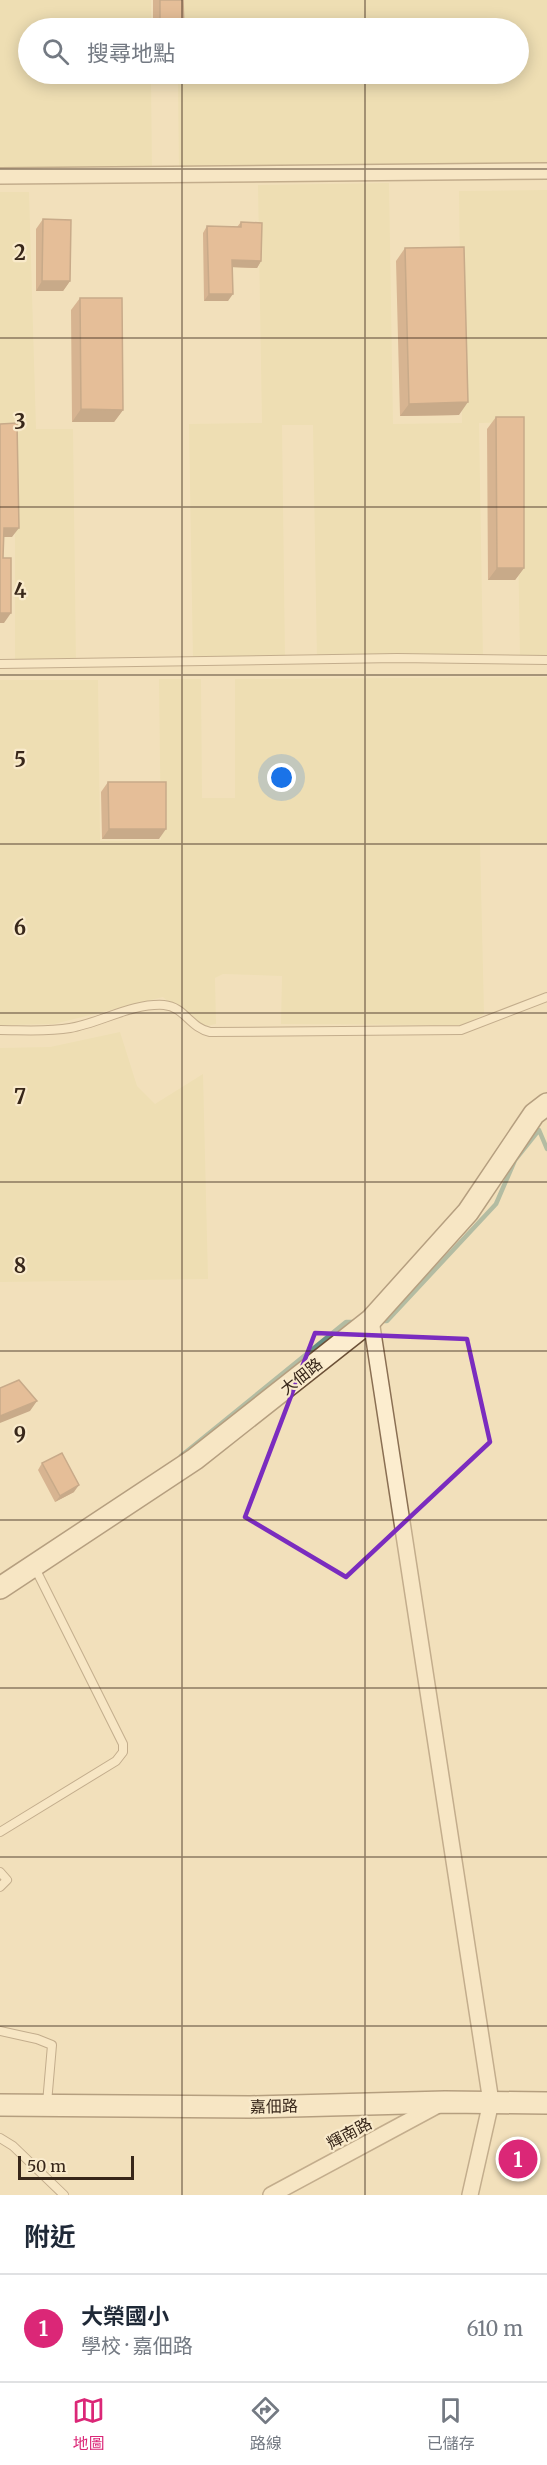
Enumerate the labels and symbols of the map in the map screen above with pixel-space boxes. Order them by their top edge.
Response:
text: 2 [14,240,26,265]
text: 3 [14,409,26,434]
text: 4 [14,578,27,603]
text: 5 [14,747,26,772]
your location [267,763,296,792]
text: 6 [14,915,26,940]
text: 7 [14,1084,26,1109]
text: 8 [14,1253,26,1278]
street label: 大佃路 [276,1353,326,1399]
text: 9 [14,1422,26,1447]
street label: 嘉佃路 [250,2096,298,2116]
street label: 輝南路 [323,2113,375,2153]
pin: 1 [498,2136,538,2182]
scale bar [18,2153,134,2180]

